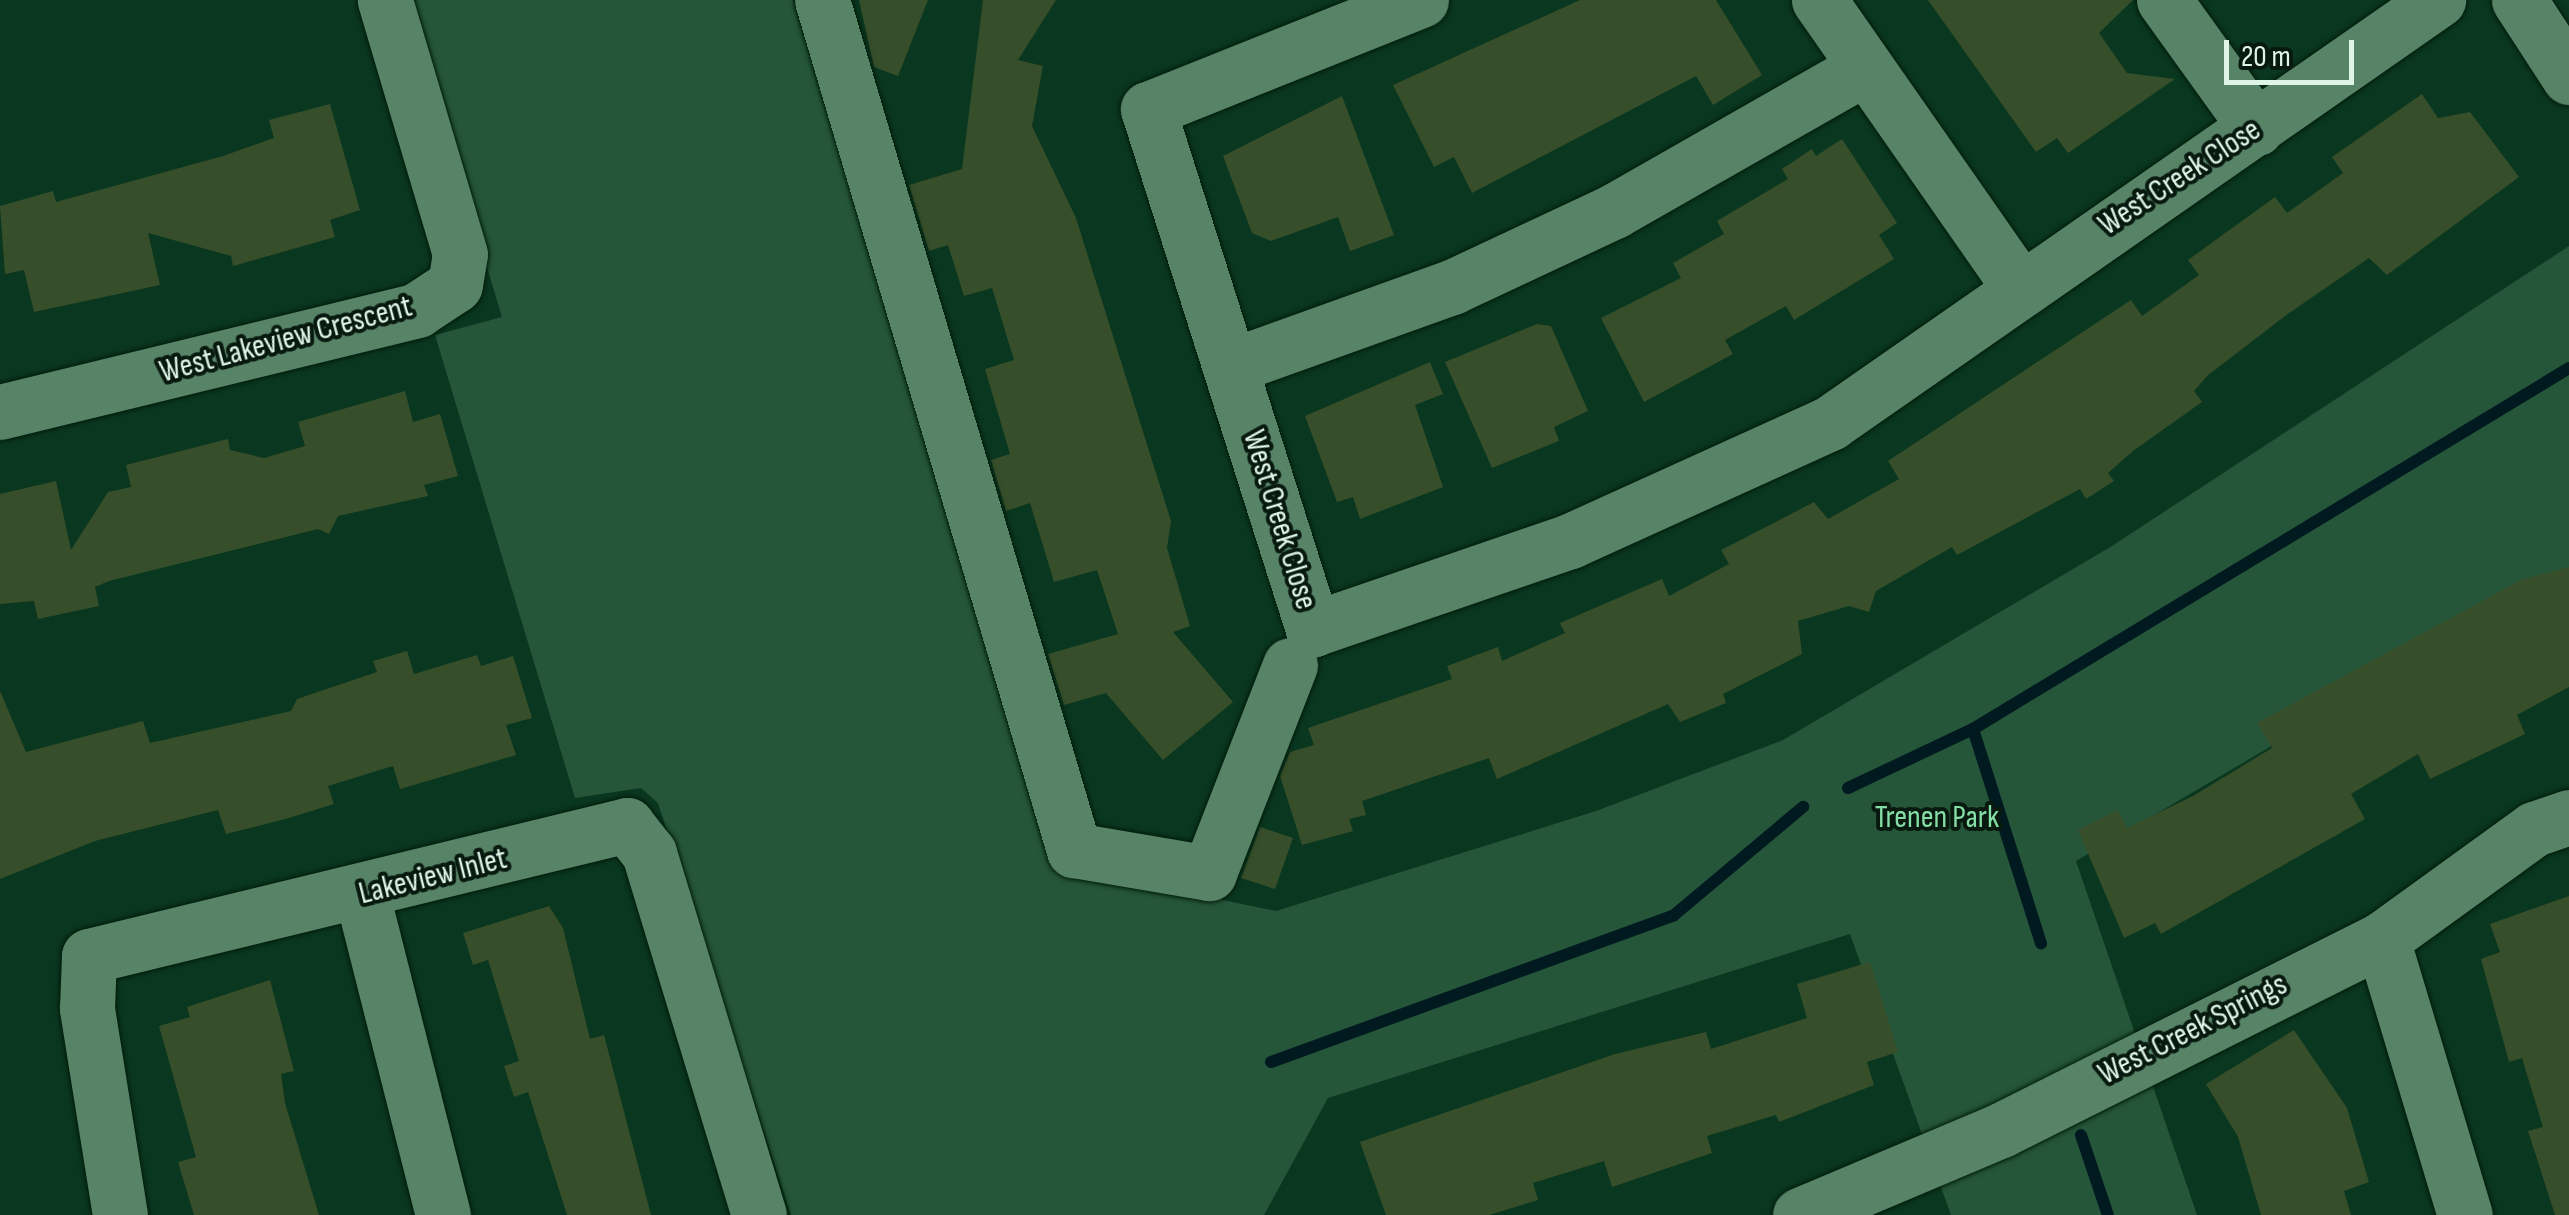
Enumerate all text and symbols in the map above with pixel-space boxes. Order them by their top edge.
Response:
scale bar [2229,20,2359,82]
text: 20 m [2241,39,2291,75]
street label: West Creek Close [2092,111,2268,245]
street label: West Lakeview Crescent [156,288,416,392]
street label: West Creek Close [1233,426,1325,614]
park label: Trenen Park [1875,799,1999,837]
street label: Lakeview Inlet [355,840,511,914]
street label: West Creek Springs [2092,966,2294,1094]

